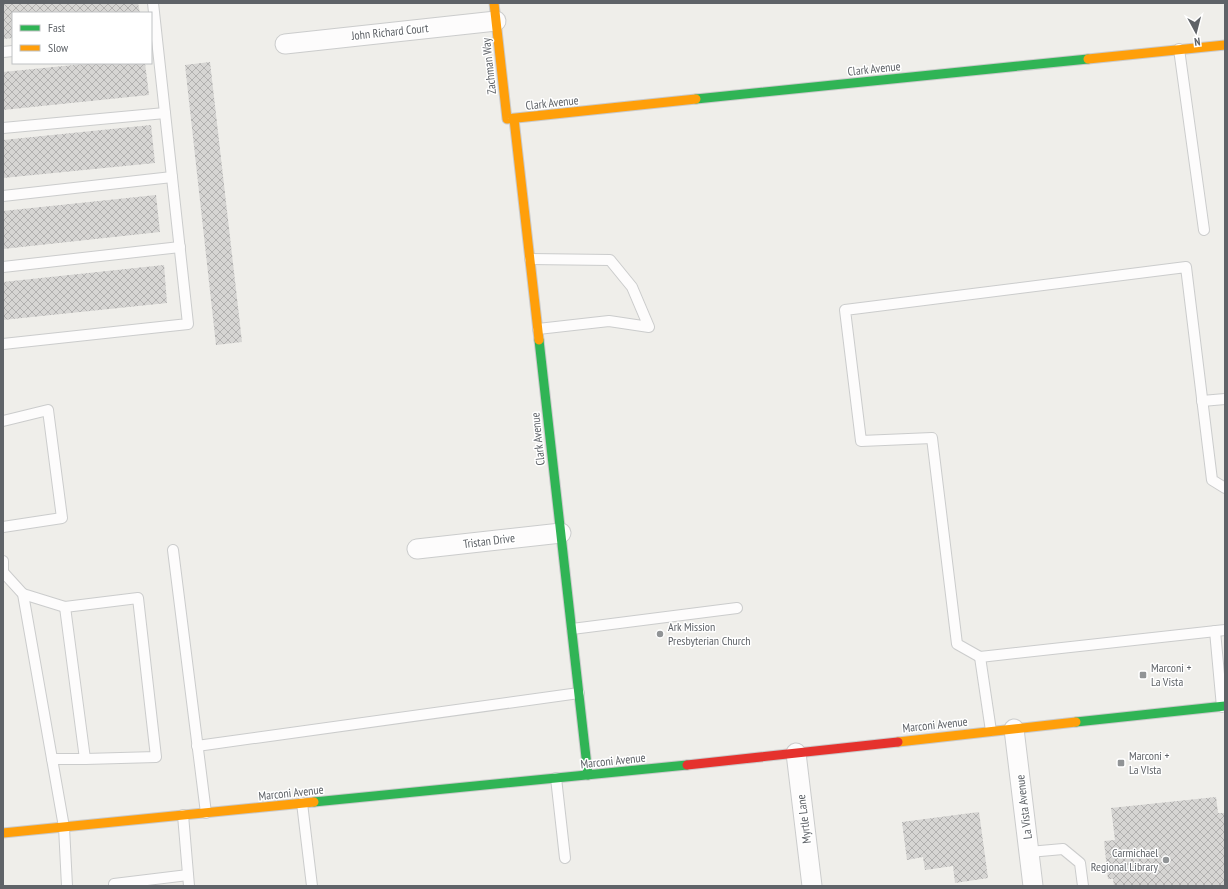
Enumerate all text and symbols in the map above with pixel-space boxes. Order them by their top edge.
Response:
legend [12,12,152,64]
north arrow [1176,12,1216,52]
text: Fast [48,20,66,35]
street label: John Richard Court [350,20,430,43]
text: N [1193,35,1201,49]
street label: Zachman Way [478,37,499,95]
text: Slow [48,40,69,55]
street label: Clark Avenue [847,58,901,79]
street label: Clark Avenue [525,92,579,113]
street label: Clark Avenue [527,412,548,466]
street label: Tristan Drive [462,530,516,551]
place label: Ark Mission Presbyterian Church [668,619,750,648]
marker: Ark Mission Presbyterian Church [655,629,665,639]
place label: Marconi + La Vista [1151,660,1191,689]
marker: Marconi + La Vista [1138,670,1148,680]
street label: Marconi Avenue [902,714,968,735]
place label: Marconi + La VIsta [1129,748,1169,777]
street label: Marconi Avenue [580,750,646,771]
marker: Marconi + La VIsta [1116,758,1126,768]
street label: La Vista Avenue [1012,774,1035,840]
street label: Marconi Avenue [258,782,324,803]
street label: Myrtle Lane [793,794,814,844]
place label: Carmichael Regional Library [1091,845,1158,874]
marker: Carmichael Regional Library [1161,855,1171,865]

